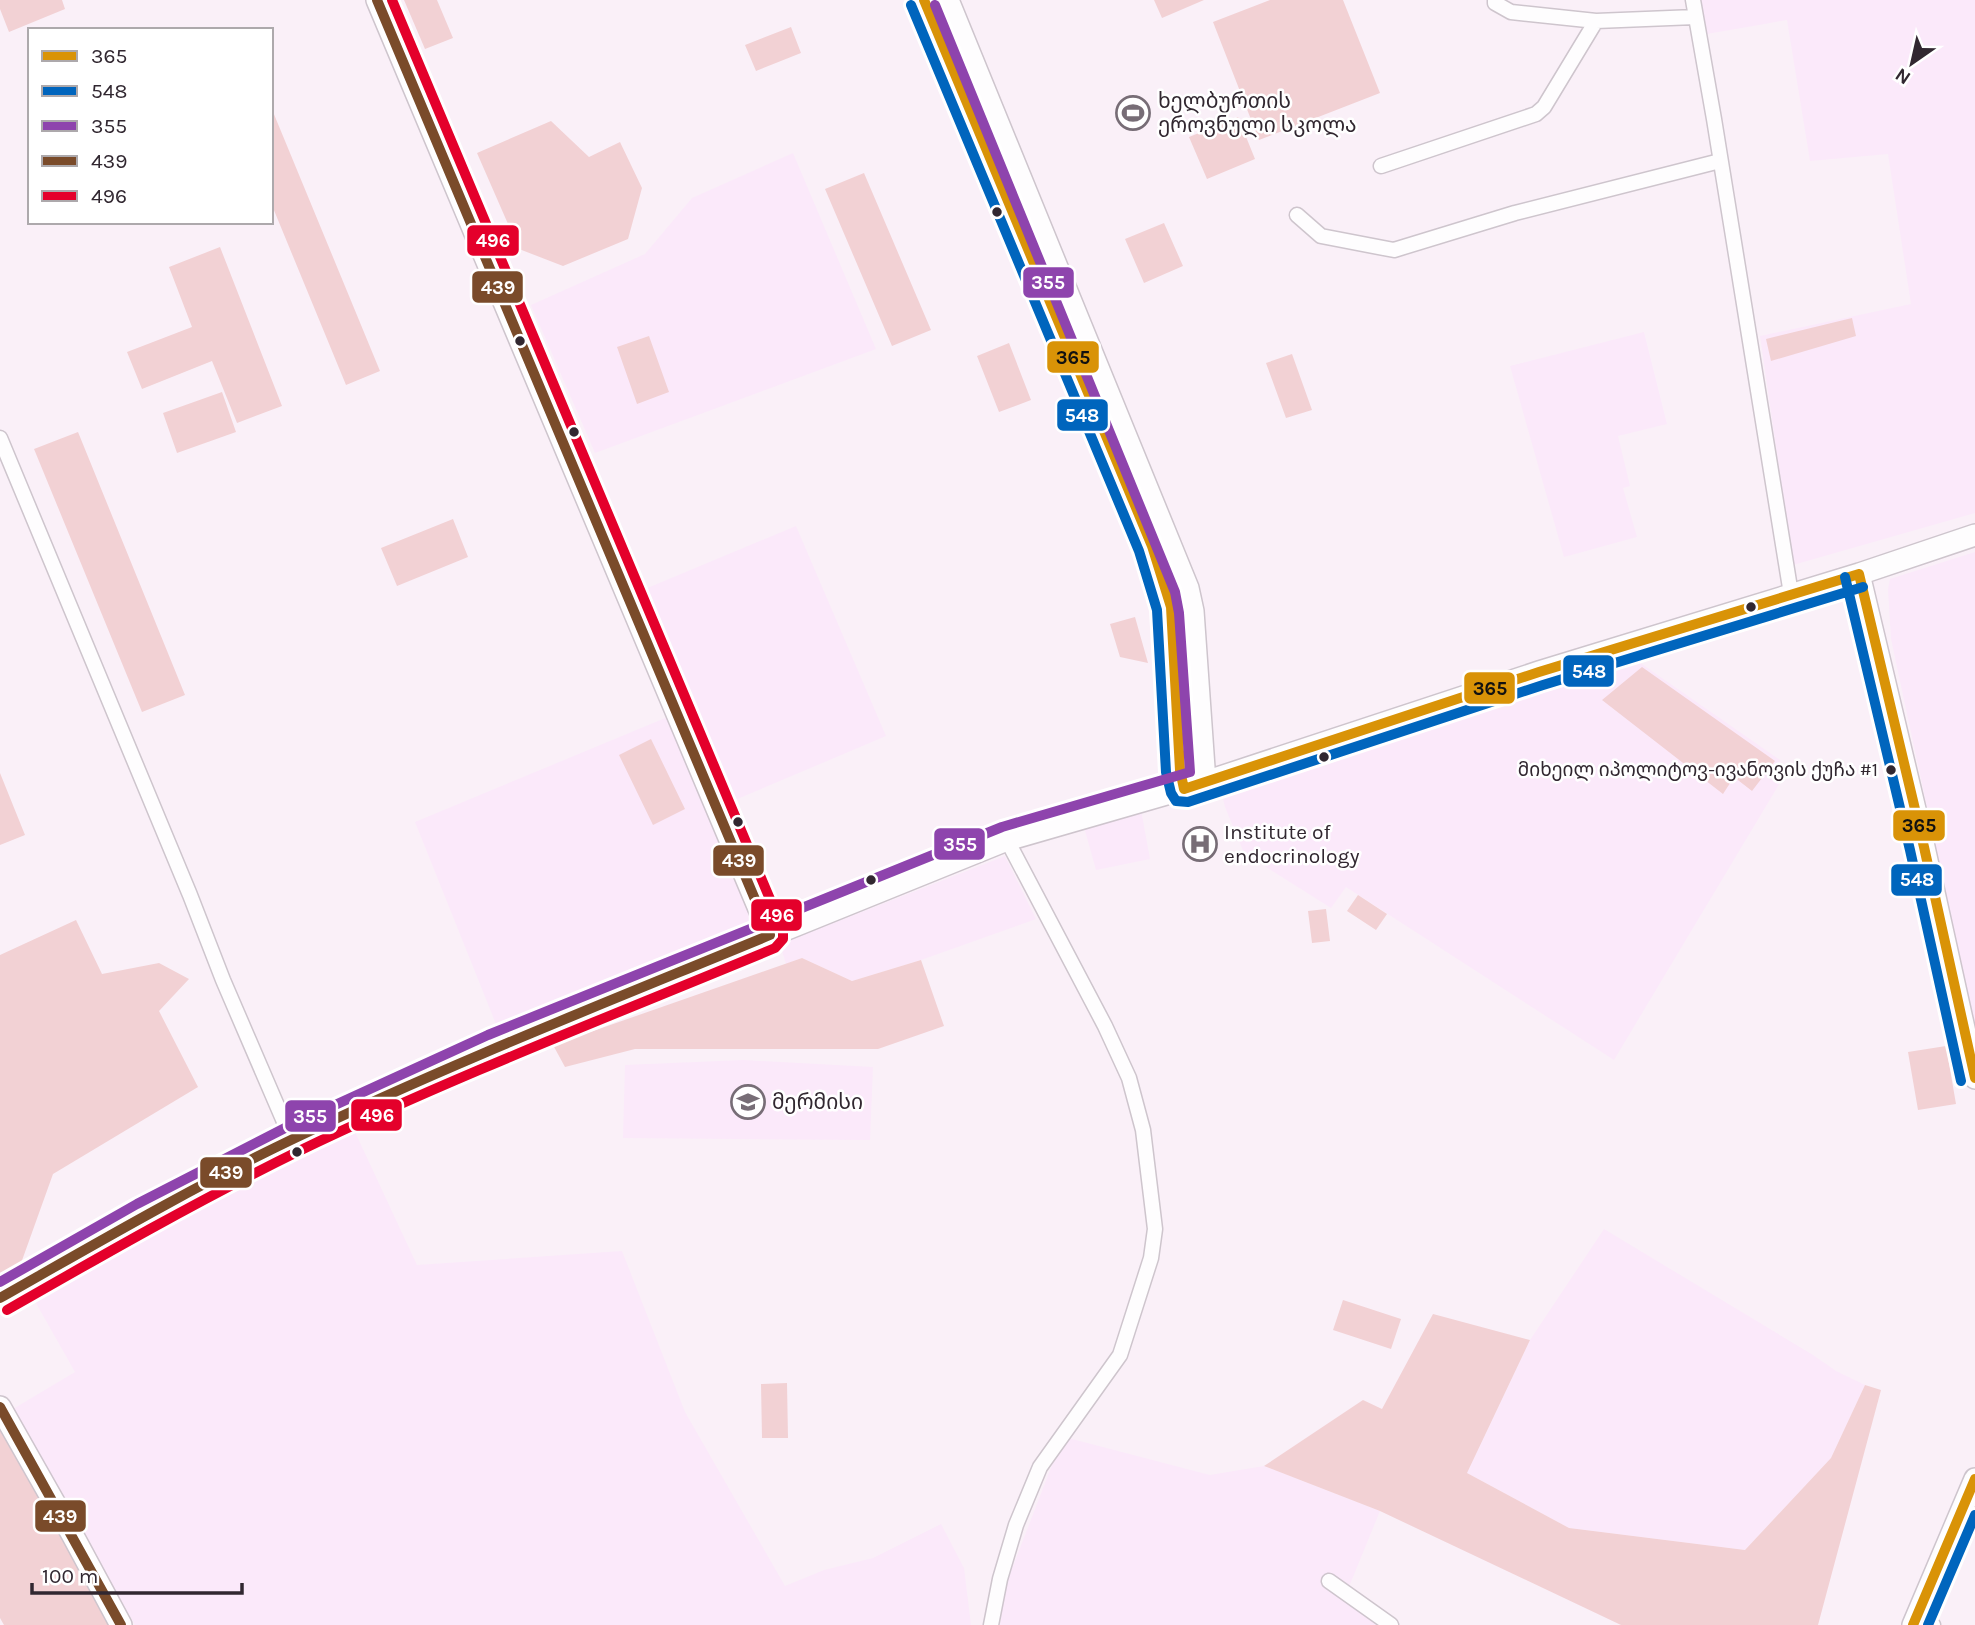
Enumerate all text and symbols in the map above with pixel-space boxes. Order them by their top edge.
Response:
legend [28,28,273,224]
north arrow [1877,28,1947,98]
text: 365 [91,44,127,68]
text: N [1891,63,1915,89]
text: 548 [91,79,128,103]
place label: ხელბურთის ეროვნული სკოლა [1158,89,1357,138]
sports icon: ხელბურთის ეროვნული სკოლა [1114,94,1152,132]
text: 355 [91,114,127,138]
text: 439 [91,149,127,173]
text: 496 [91,184,127,208]
unlabelled marker [990,205,1004,219]
line badge: 496 [466,224,520,257]
text: 496 [476,230,510,252]
line badge: 355 [1022,266,1075,299]
line badge: 439 [471,270,524,304]
text: 355 [1031,272,1065,294]
text: 439 [481,277,515,299]
unlabelled marker [513,334,527,348]
line badge: 365 [1046,340,1100,374]
text: 365 [1056,347,1090,369]
line badge: 548 [1056,398,1109,432]
text: 548 [1065,405,1099,427]
unlabelled marker [567,425,581,439]
unlabelled marker [1744,600,1758,614]
line badge: 548 [1562,654,1615,688]
text: 548 [1572,661,1606,683]
line badge: 365 [1463,671,1516,705]
text: 365 [1473,678,1507,700]
unlabelled marker [1317,750,1331,764]
place label: მიხეილ იპოლიტოვ-ივანოვის ქუჩა #1 [1518,759,1878,782]
marker: მიხეილ იპოლიტოვ-ივანოვის ქუჩა #1 [1884,763,1898,777]
line badge: 365 [1892,809,1946,842]
unlabelled marker [731,815,745,829]
text: 365 [1902,815,1936,837]
place label: Institute of endocrinology [1224,820,1360,868]
hospital icon: Institute of endocrinology [1181,825,1219,863]
line badge: 355 [933,827,986,861]
text: 355 [943,834,977,856]
line badge: 439 [712,844,765,877]
text: 439 [722,850,756,872]
line badge: 548 [1890,863,1943,897]
text: 548 [1900,869,1934,891]
unlabelled marker [864,873,878,887]
line badge: 496 [750,898,803,932]
text: 496 [760,905,794,927]
school or university icon: მერმისი [729,1083,767,1121]
place label: მერმისი [772,1090,863,1114]
line badge: 496 [350,1098,403,1132]
line badge: 355 [284,1099,337,1133]
text: 496 [360,1105,394,1127]
text: 355 [293,1106,327,1128]
unlabelled marker [290,1145,304,1159]
line badge: 439 [199,1156,253,1189]
text: 439 [209,1162,243,1184]
line badge: 439 [34,1499,87,1533]
text: 439 [43,1506,77,1528]
scale bar [32,1552,242,1596]
text: 100 m [42,1564,99,1588]

